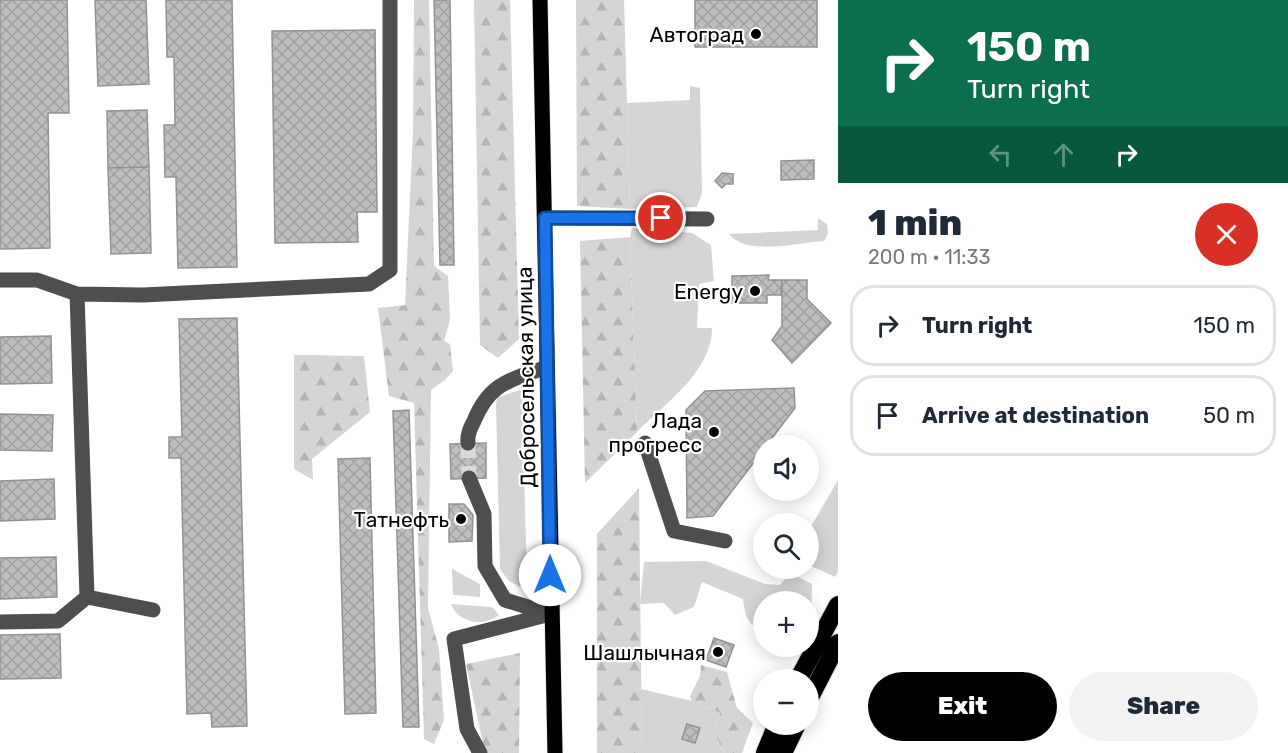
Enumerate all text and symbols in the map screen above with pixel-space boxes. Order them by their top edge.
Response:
place label: Автоград [650,22,744,47]
text: 150 m [967,22,1091,72]
icon: right [868,24,946,102]
marker: Автоград [749,27,763,41]
text: Turn right [967,73,1090,105]
icon: left [984,138,1017,171]
icon: ahead [1047,138,1080,171]
icon: right [1110,138,1143,171]
pin [635,192,686,243]
icon: arrive [644,201,677,234]
text: 1 min [868,201,962,244]
button: close [1195,203,1258,266]
text: 200 m · 11:33 [868,245,991,269]
street label: Добросельская улица [512,266,540,488]
place label: Energy [674,279,743,304]
marker: Energy [748,284,762,298]
icon: right [871,309,904,342]
text: Turn right [922,312,1032,339]
text: 150 m [1194,312,1255,339]
icon: arrive [871,399,904,432]
text: Arrive at destination [922,402,1149,429]
text: 50 m [1203,402,1255,429]
place label: Лада прогресс [609,408,702,457]
marker: Лада прогресс [707,425,721,439]
map controls [753,435,819,735]
button: sound [753,435,819,501]
place label: Татнефть [354,507,449,532]
marker: Татнефть [454,512,468,526]
button: search [753,513,819,579]
position arrow [518,543,582,607]
button: + [753,591,819,657]
place label: Шашлычная [583,640,706,665]
marker: Шашлычная [711,645,725,659]
button: − [753,669,819,735]
button: Exit [868,672,1057,741]
button: Share [1069,672,1258,741]

